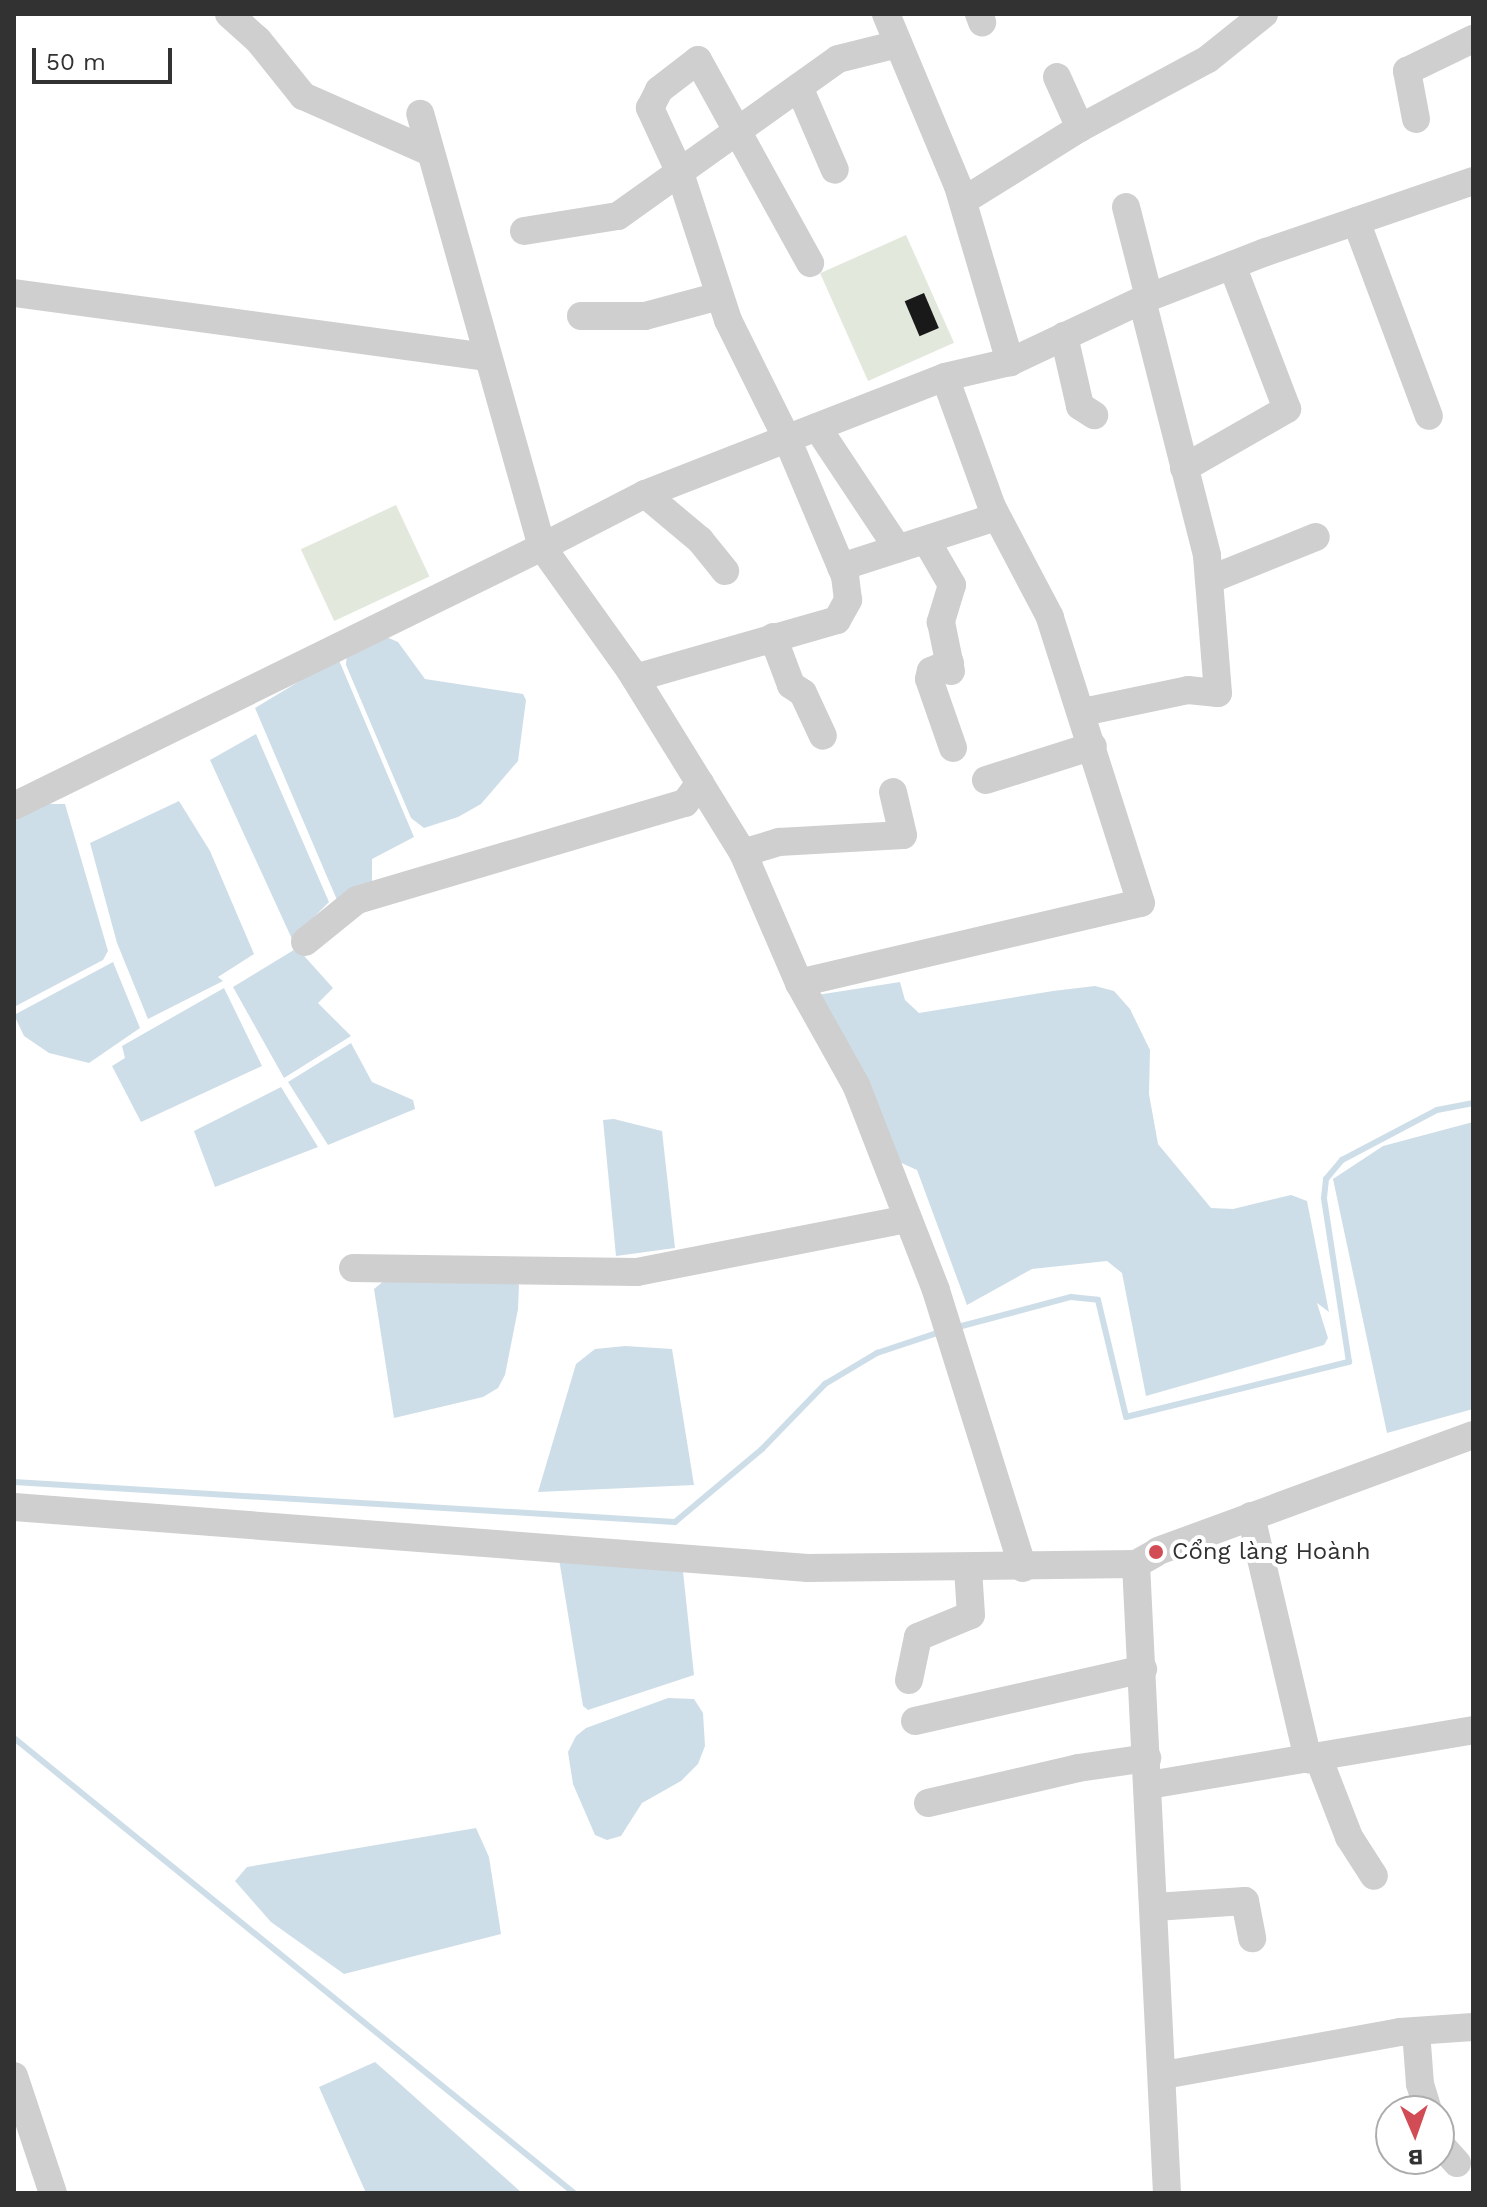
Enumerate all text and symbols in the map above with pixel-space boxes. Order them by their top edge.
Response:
scale bar [36,32,176,82]
text: 50 m [46,48,106,76]
place label: Cổng làng Hoành [1172,1538,1371,1566]
marker: Cổng làng Hoành [1147,1543,1165,1561]
north arrow [1375,2095,1455,2175]
text: B [1408,2145,1424,2170]

